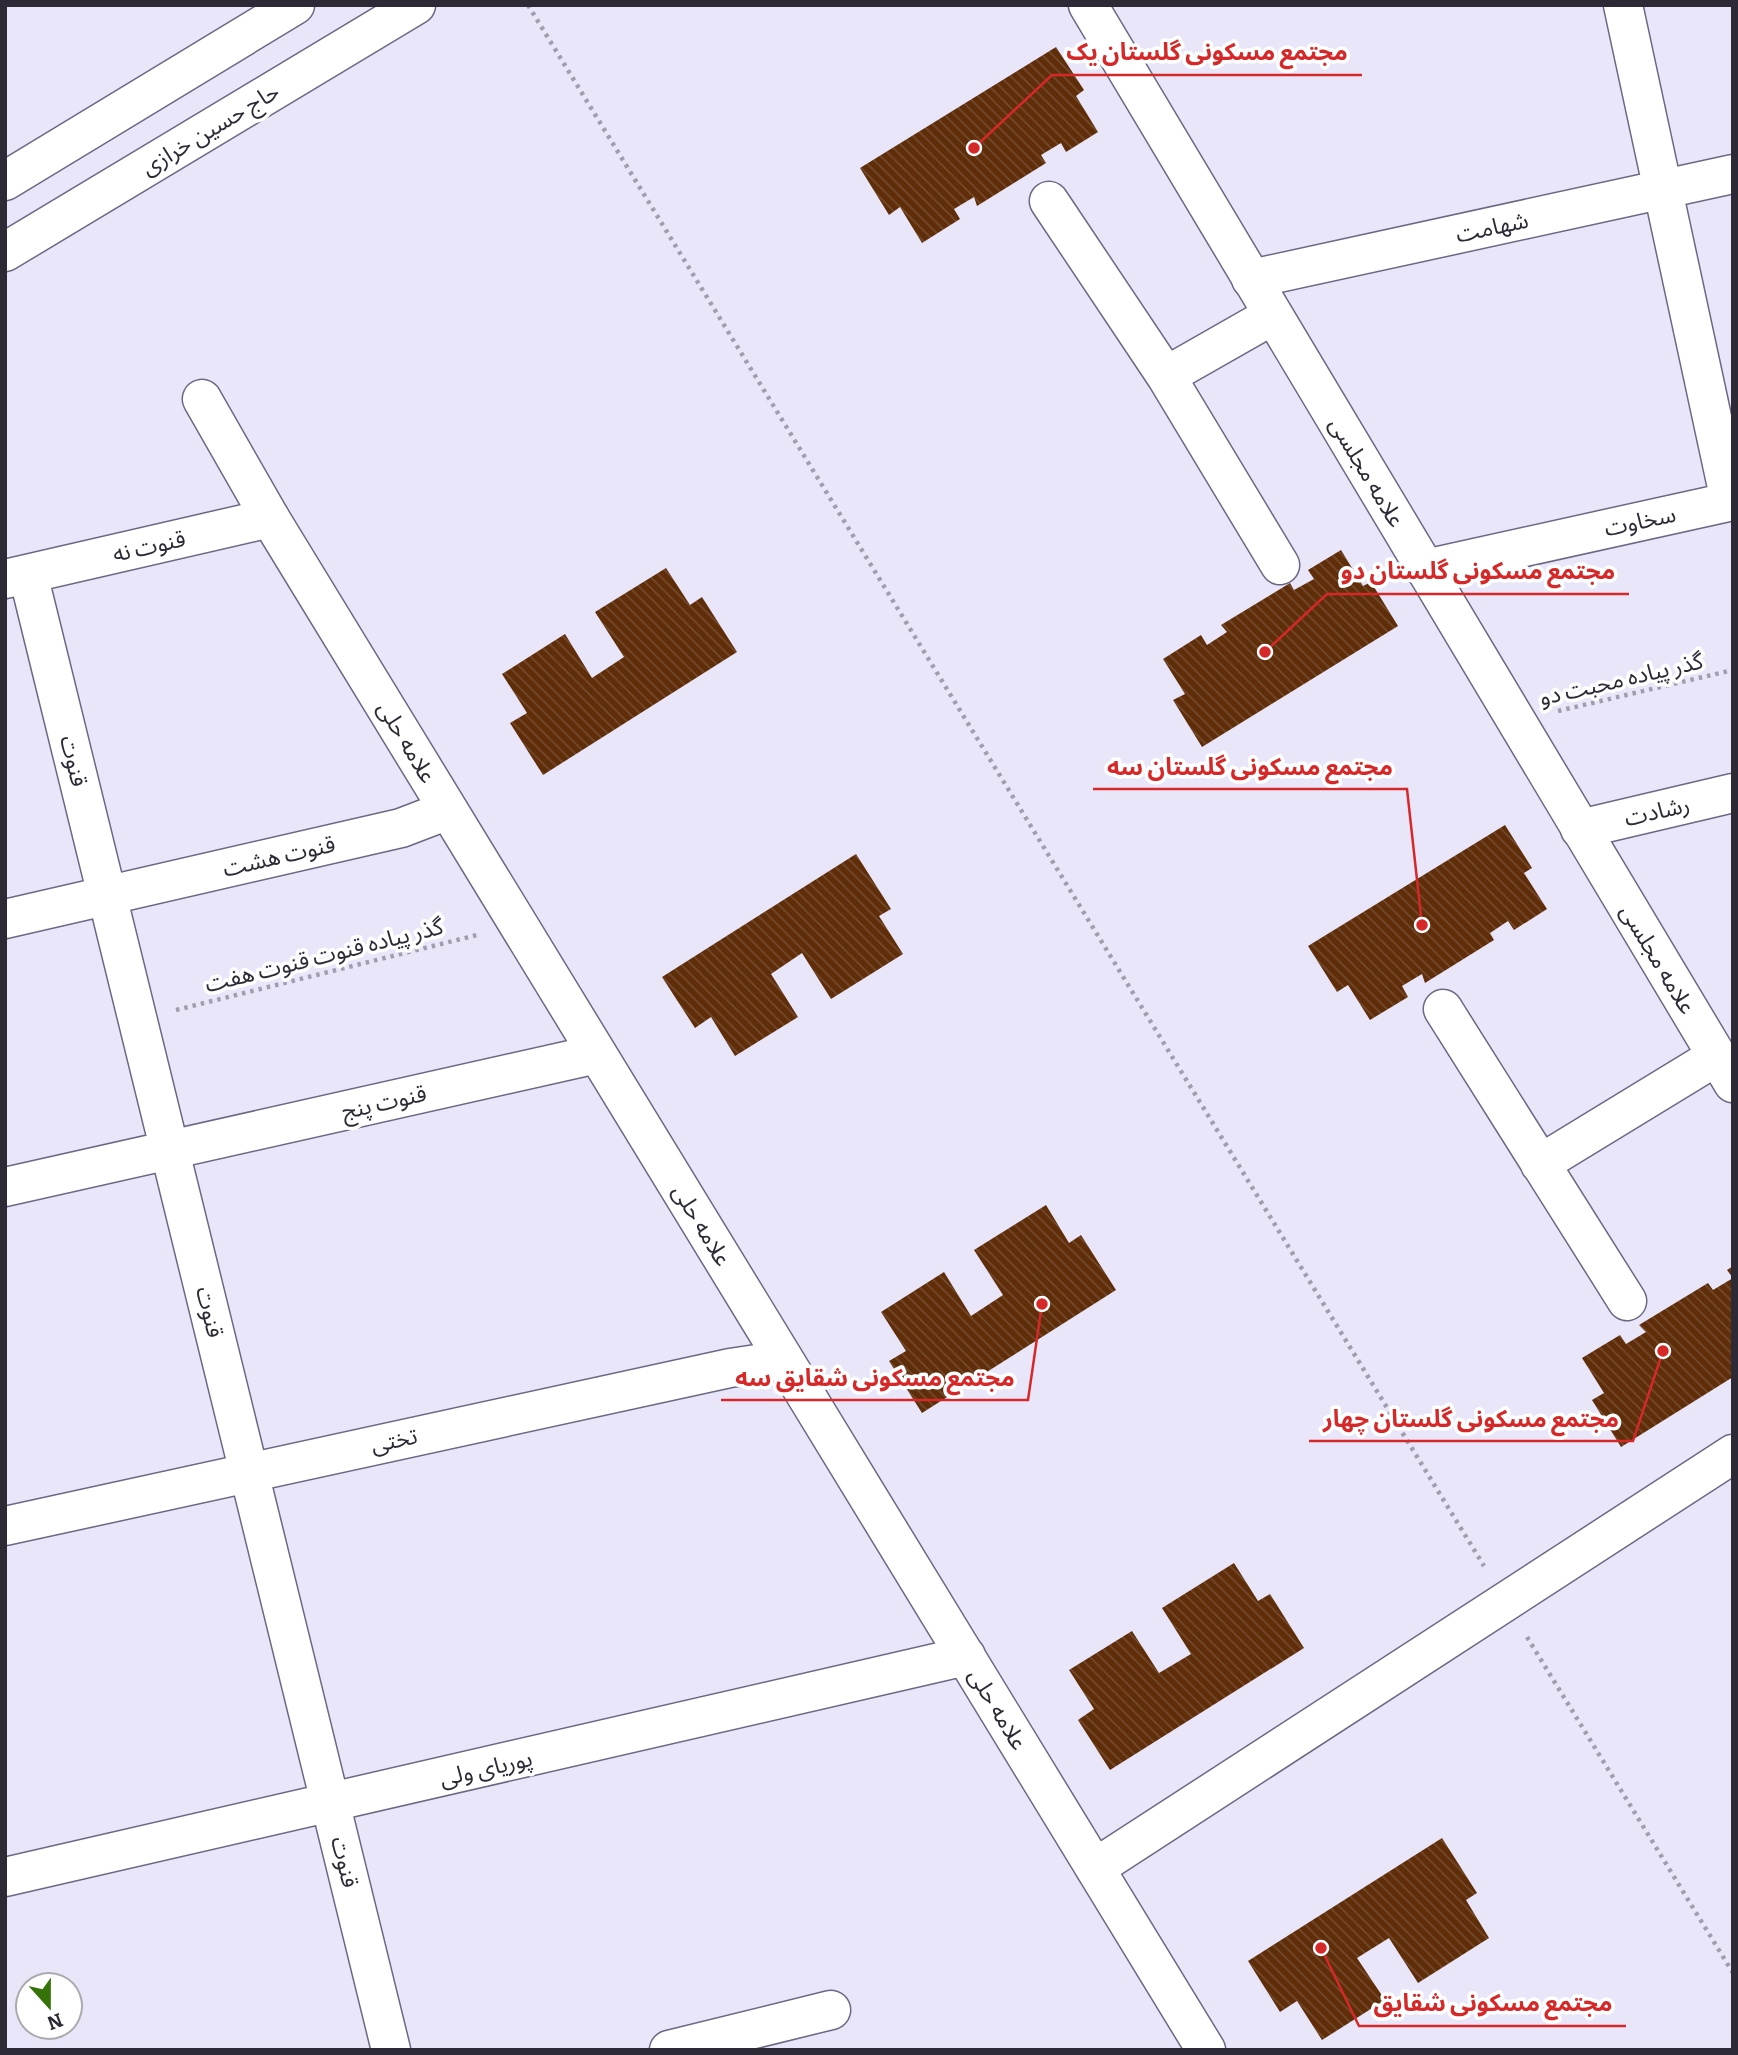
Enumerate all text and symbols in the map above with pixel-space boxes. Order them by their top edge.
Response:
callout: مجتمع مسکونی گلستان یک [1052,30,1362,75]
text: مجتمع مسکونی گلستان یک [1066,38,1348,70]
street label: حاج حسین خرازی [136,77,286,184]
street label: شهامت [1453,206,1531,248]
street label: علامه مجلسی [1323,412,1411,532]
street label: سخاوت [1602,500,1678,542]
street label: قنوت نه [110,524,188,568]
callout: مجتمع مسکونی گلستان دو [1327,549,1629,594]
text: مجتمع مسکونی گلستان دو [1341,557,1615,589]
street label: گذر پیاده محبت دو [1536,646,1706,713]
street label: علامه حلی [372,696,442,788]
street label: قنوت [54,732,94,790]
callout: مجتمع مسکونی گلستان سه [1093,744,1407,789]
text: مجتمع مسکونی گلستان سه [1107,753,1393,785]
street label: رشادت [1622,790,1692,832]
street label: قنوت هشت [220,829,338,883]
street label: علامه مجلسی [1614,899,1702,1019]
street label: گذر پیاده قنوت قنوت هفت [202,912,447,999]
street label: قنوت پنج [339,1079,430,1128]
street label: علامه حلی [667,1179,737,1271]
street label: قنوت [190,1283,230,1341]
callout: مجتمع مسکونی شقایق سه [721,1355,1028,1400]
text: مجتمع مسکونی شقایق سه [735,1364,1015,1396]
callout: مجتمع مسکونی گلستان چهار [1309,1396,1633,1441]
text: مجتمع مسکونی گلستان چهار [1322,1405,1619,1437]
street label: تختی [368,1421,420,1459]
street label: علامه حلی [963,1663,1033,1755]
street label: پوریای ولی [437,1744,535,1793]
street label: قنوت [325,1833,365,1891]
north arrow [14,1971,84,2041]
callout: مجتمع مسکونی شقایق [1359,1981,1626,2026]
text: مجتمع مسکونی شقایق [1373,1989,1613,2021]
text: N [44,2008,66,2035]

